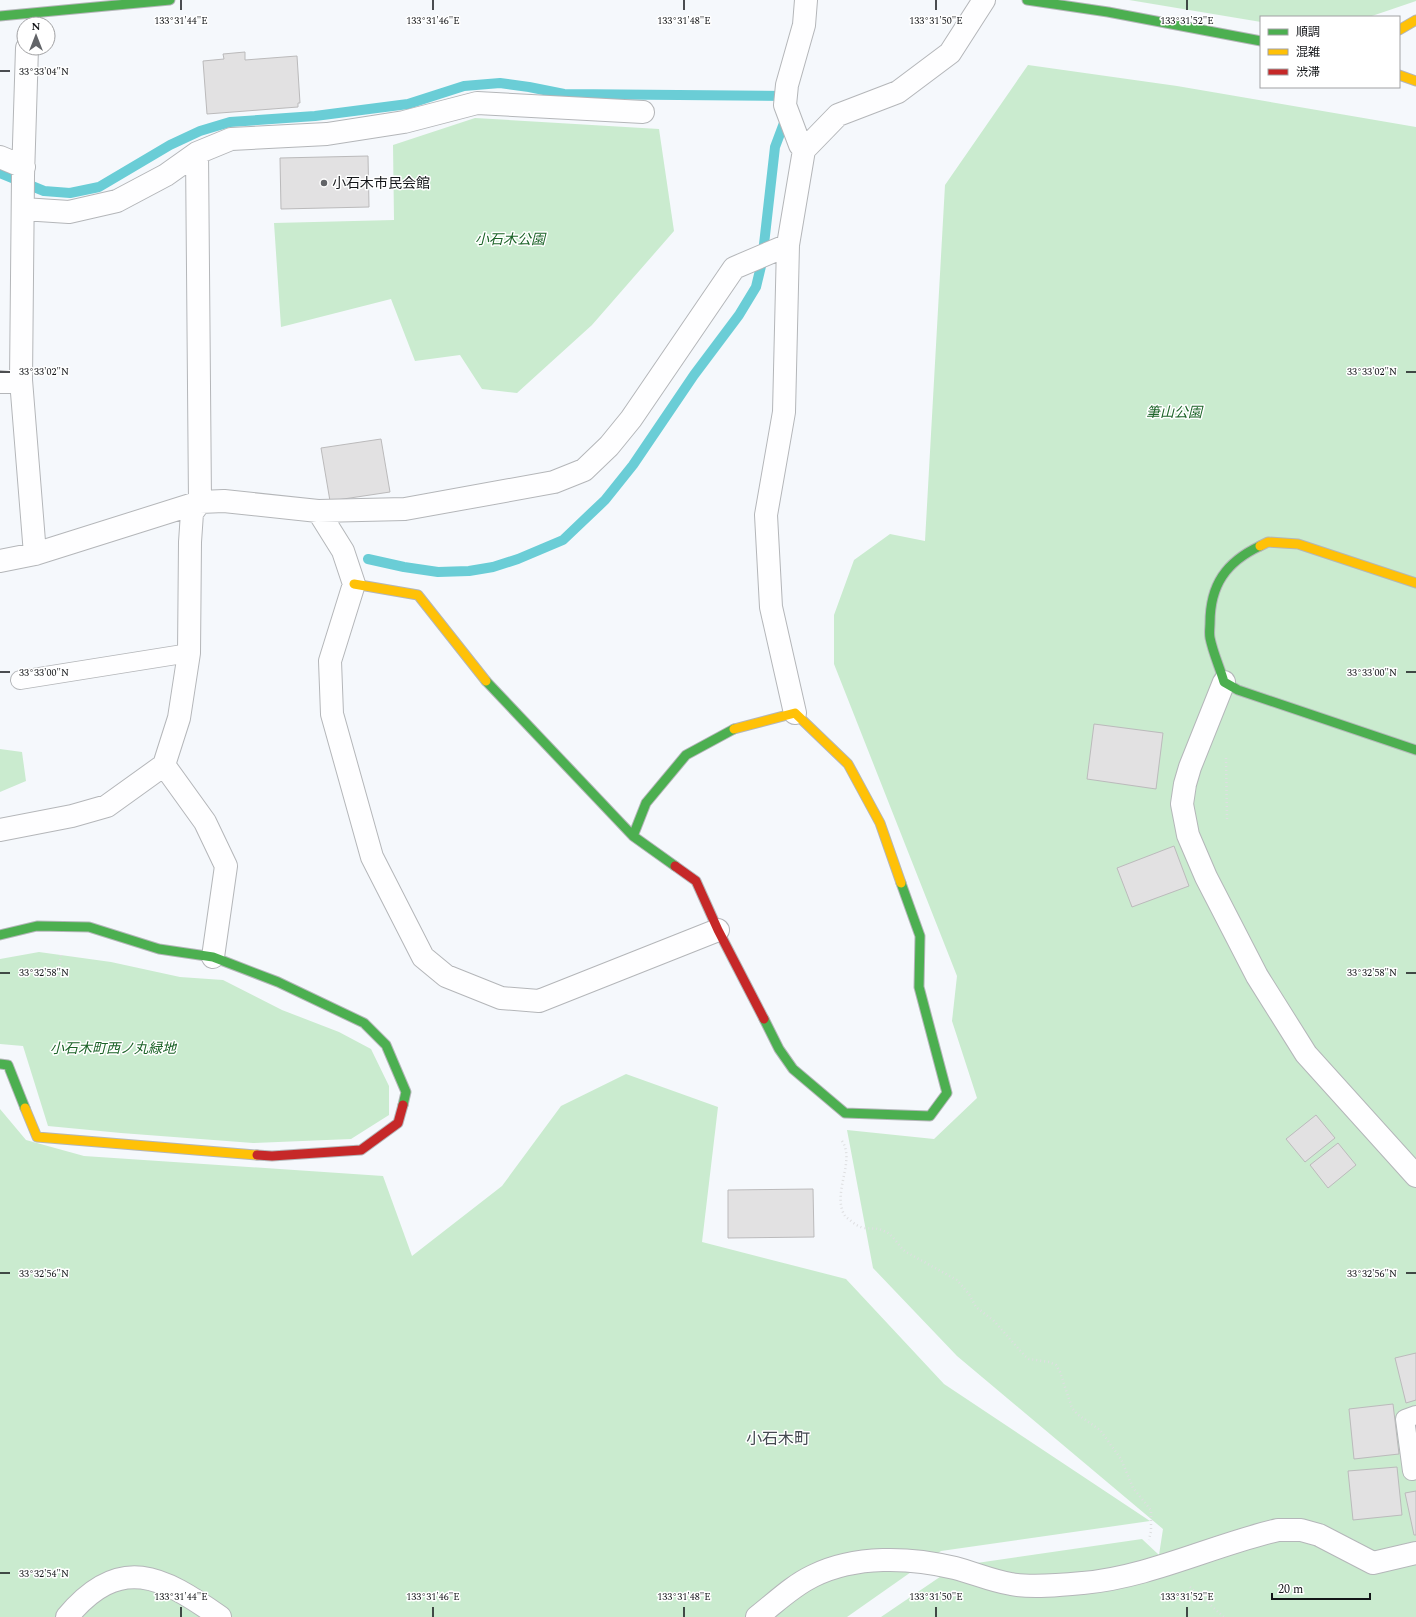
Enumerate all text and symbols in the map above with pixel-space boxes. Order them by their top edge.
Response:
text: 133°31'44"E [154,13,208,29]
text: 133°31'46"E [406,13,460,29]
text: 133°31'48"E [657,13,711,29]
text: 133°31'50"E [909,13,963,29]
text: 133°31'52"E [1160,13,1214,29]
north arrow [16,16,56,56]
legend [1260,16,1400,88]
text: N [32,18,41,35]
text: 順調 [1296,23,1320,42]
text: 混雑 [1296,43,1320,62]
text: 渋滞 [1296,63,1320,82]
text: 33°33'04"N [19,64,69,80]
place label: 小石木市民会館 [332,173,430,194]
marker: 小石木市民会館 [319,178,329,188]
park label: 小石木公園 [475,229,547,250]
text: 33°33'02"N [19,364,69,380]
text: 33°33'02"N [1347,364,1397,380]
park label: 筆山公園 [1146,402,1204,423]
text: 33°33'00"N [19,665,69,681]
text: 33°33'00"N [1347,665,1397,681]
text: 33°32'58"N [19,965,69,981]
text: 33°32'58"N [1347,965,1397,981]
park label: 小石木町西ノ丸緑地 [50,1038,178,1059]
text: 33°32'56"N [19,1266,69,1282]
text: 33°32'56"N [1347,1266,1397,1282]
district label: 小石木町 [746,1427,810,1451]
text: 33°32'54"N [19,1566,69,1582]
scale bar [1272,1575,1370,1601]
text: 20 m [1278,1580,1303,1599]
text: 133°31'44"E [154,1589,208,1605]
text: 133°31'46"E [406,1589,460,1605]
text: 133°31'48"E [657,1589,711,1605]
text: 133°31'50"E [909,1589,963,1605]
text: 133°31'52"E [1160,1589,1214,1605]

